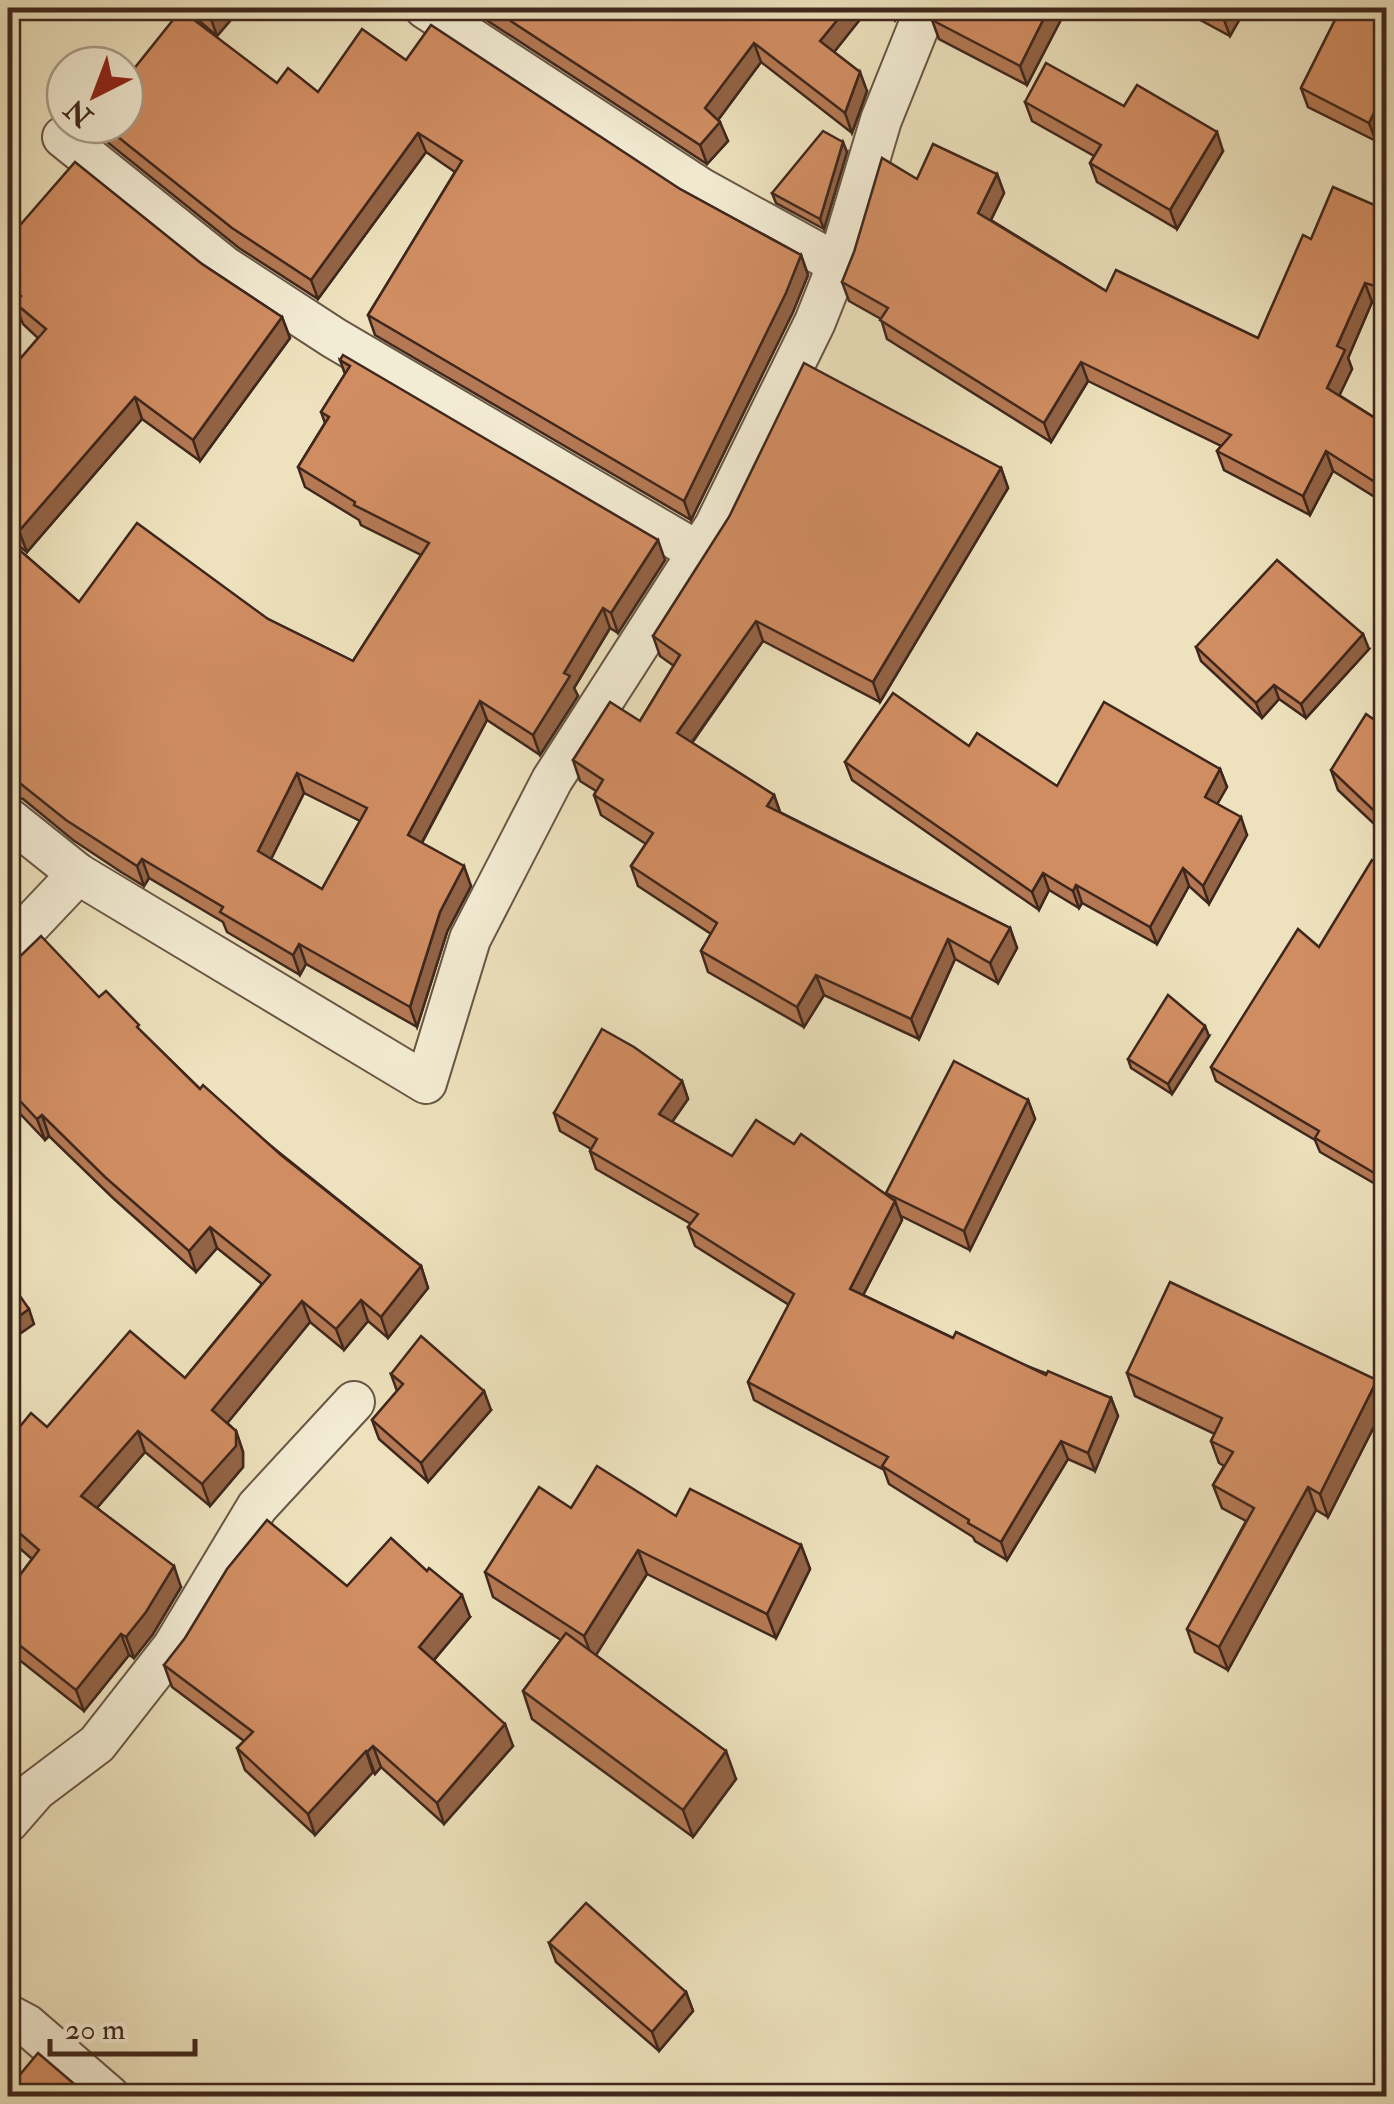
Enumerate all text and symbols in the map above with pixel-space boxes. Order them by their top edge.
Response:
north arrow [45,45,145,145]
text: N [58,90,101,135]
scale bar [50,1994,195,2056]
text: 20 m [65,2011,125,2048]

